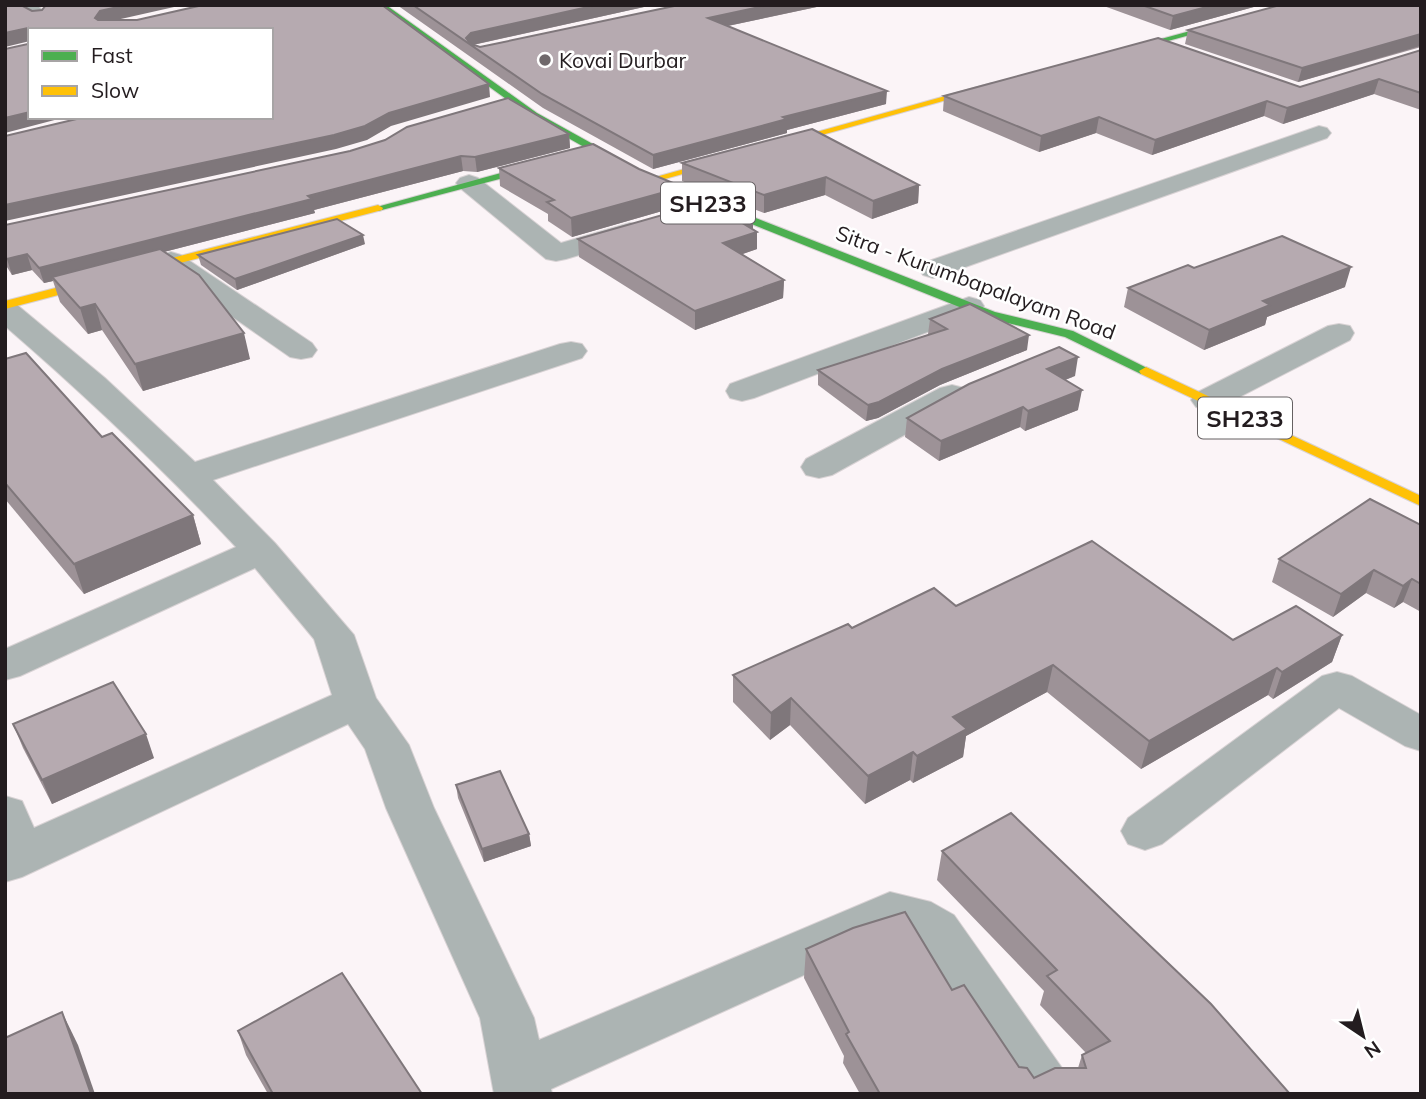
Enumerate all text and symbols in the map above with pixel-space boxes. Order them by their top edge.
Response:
legend [28,28,273,119]
text: Fast [91,42,133,68]
place label: Kovai Durbar [559,47,687,73]
marker: Kovai Durbar [537,52,553,68]
text: Slow [91,77,139,103]
road number: SH233 [661,182,755,224]
street label: Sitra - Kurumbapalayam Road [833,219,1119,345]
road number: SH233 [1198,398,1292,438]
north arrow [1328,1001,1398,1071]
text: N [1360,1036,1386,1064]

